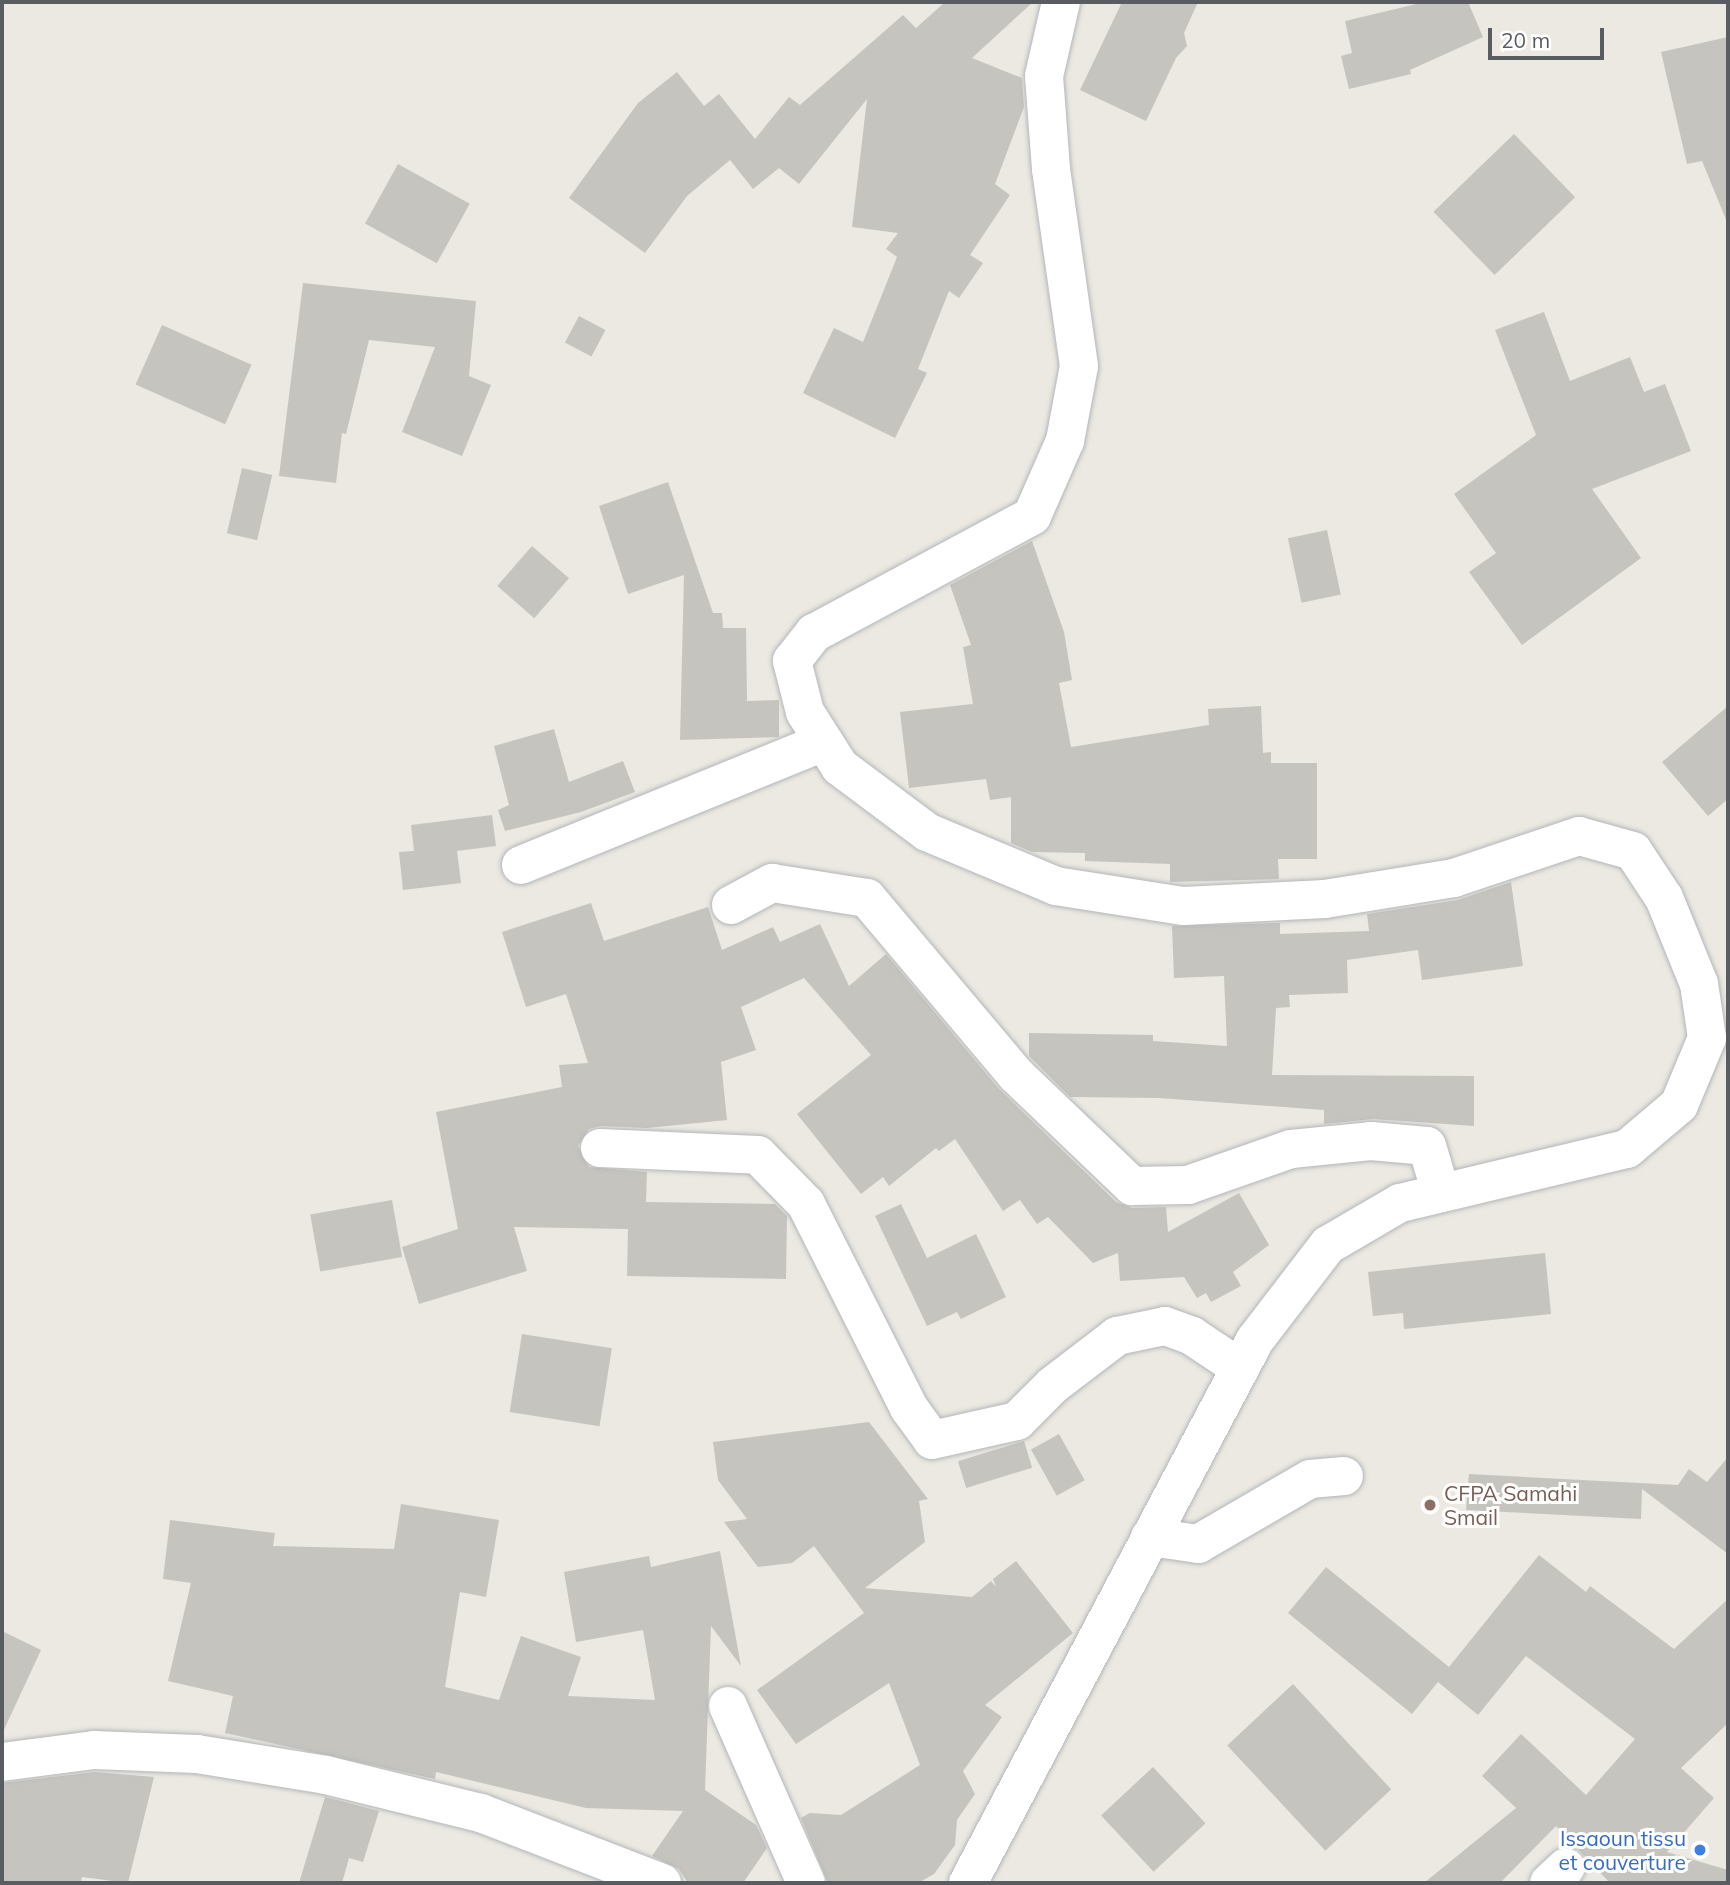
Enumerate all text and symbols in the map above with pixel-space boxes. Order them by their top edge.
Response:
scale bar [1492,14,1608,58]
text: 20 m [1501,27,1550,53]
place label: CFPA Samahi Smail [1444,1480,1577,1530]
marker: CFPA Samahi Smail [1422,1497,1438,1513]
place label: Issaoun tissu et couverture [1558,1825,1686,1875]
marker: Issaoun tissu et couverture [1692,1842,1708,1858]

